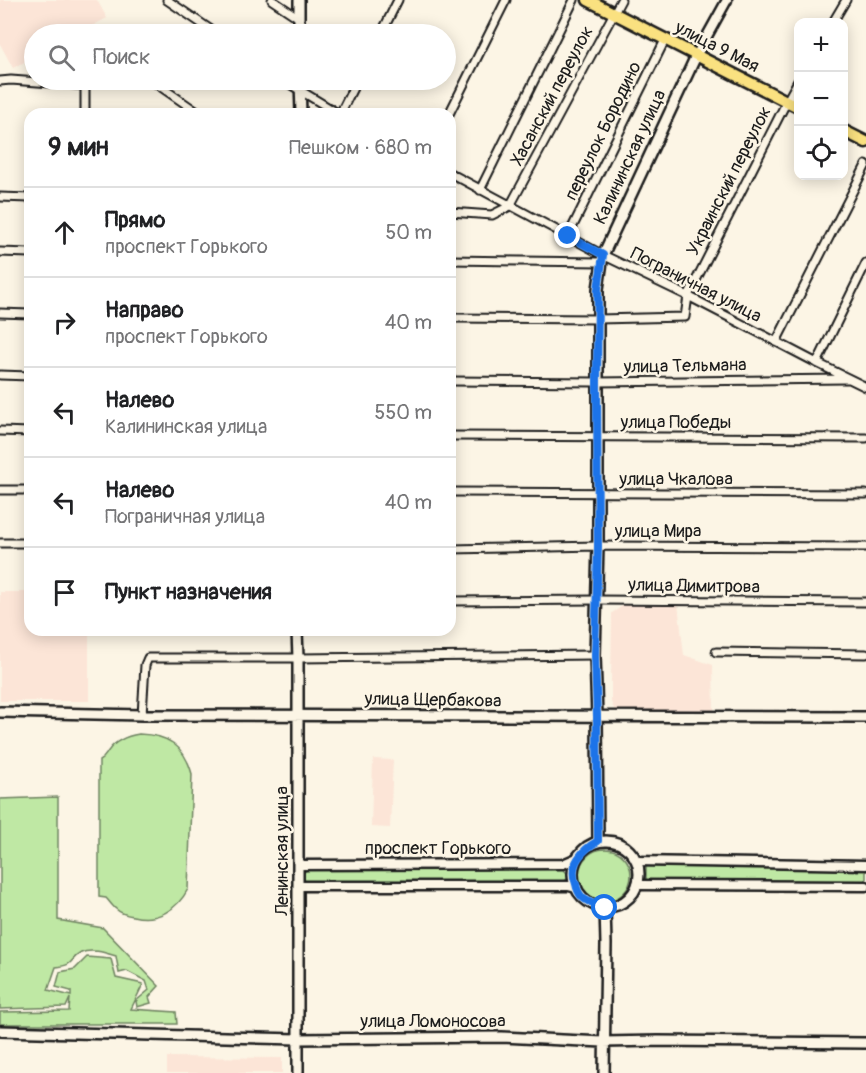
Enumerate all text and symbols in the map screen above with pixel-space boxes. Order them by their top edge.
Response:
street label: улица 9 Мая [670,15,763,78]
map controls [794,18,848,180]
button: + [794,18,848,72]
street label: Хасанский переулок [505,22,599,170]
search box [24,24,456,90]
icon: search [45,41,78,74]
text: Поиск [93,43,150,71]
street label: переулок Бородино [559,58,647,204]
button: − [794,72,848,126]
street label: Калининская улица [589,86,671,228]
street label: Украинский переулок [681,103,777,259]
button: locate [794,126,848,180]
text: 9 мин [48,131,109,163]
text: Пешком · 680 m [289,135,432,160]
text: Прямо [105,206,165,234]
icon: ahead [48,216,81,249]
text: 50 m [385,220,432,245]
route end [554,222,580,248]
text: проспект Горького [105,234,268,259]
street label: Пограничная улица [627,242,765,328]
text: Направо [105,296,184,324]
icon: right [48,306,81,339]
text: 40 m [385,310,432,335]
text: проспект Горького [105,324,268,349]
street label: улица Тельмана [622,353,747,379]
text: Налево [105,386,174,414]
icon: left [48,396,81,429]
text: 550 m [375,400,432,425]
street label: улица Победы [620,411,731,434]
text: Калининская улица [105,414,267,439]
street label: улица Чкалова [618,468,733,491]
text: Налево [105,476,174,504]
icon: left [48,486,81,519]
text: 40 m [385,490,432,515]
text: Пограничная улица [105,504,265,529]
street label: улица Мира [614,520,701,543]
street label: улица Димитрова [627,573,760,599]
icon: arrive [48,576,81,609]
text: Пункт назначения [105,578,272,606]
street label: улица Щербакова [363,687,502,713]
street label: Ленинская улица [271,786,294,917]
street label: проспект Горького [365,837,512,860]
route start [591,894,617,920]
street label: улица Ломоносова [359,1010,506,1033]

